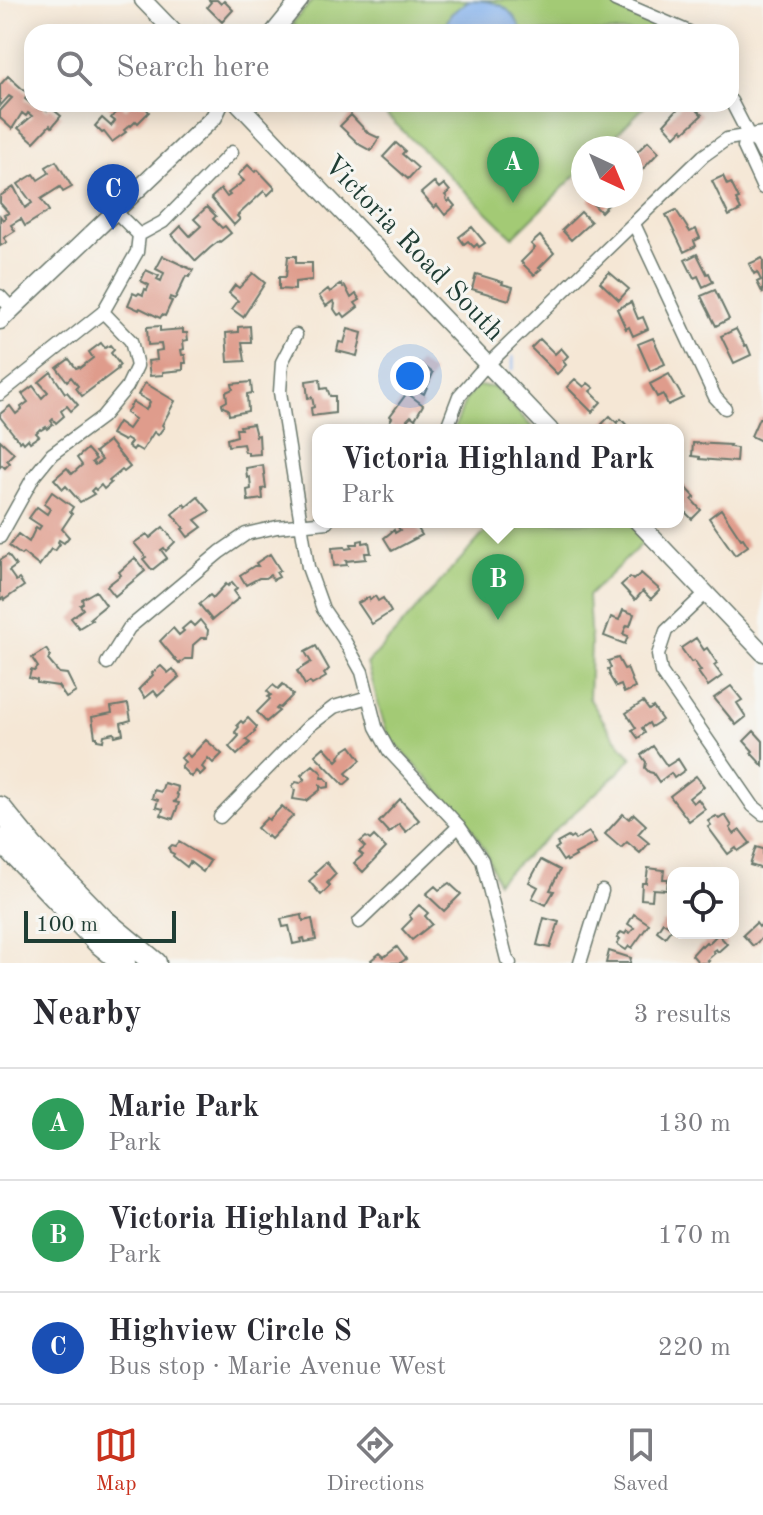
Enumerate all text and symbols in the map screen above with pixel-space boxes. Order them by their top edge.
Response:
search box [24,24,739,112]
icon: search [52,46,96,90]
text: Search here [116,53,270,83]
north arrow [571,136,643,208]
pin: A [487,137,539,203]
street label: Victoria Road South [317,151,509,347]
pin: C [87,164,139,230]
your location [390,356,430,396]
popup [312,424,684,528]
text: Victoria Highland Park [341,445,655,475]
text: Park [341,482,395,508]
pin: B [472,554,524,620]
map controls [667,867,739,939]
button: locate [667,867,739,939]
scale bar [24,907,176,943]
text: 100 m [36,914,98,936]
text: Nearby [32,998,142,1032]
text: 3 results [633,1002,731,1028]
text: Marie Park [108,1093,259,1123]
text: A [48,1111,68,1137]
text: 130 m [658,1111,731,1137]
text: Park [108,1130,162,1156]
text: Victoria Highland Park [108,1205,421,1235]
text: B [49,1223,67,1249]
text: 170 m [658,1223,731,1249]
text: Park [108,1242,162,1268]
text: Highview Circle S [108,1317,352,1347]
text: C [49,1335,67,1361]
text: 220 m [658,1335,731,1361]
text: Bus stop · Marie Avenue West [108,1354,446,1380]
tab: Map [94,1423,138,1498]
tab: Directions [327,1423,424,1498]
tab: Saved [613,1423,669,1498]

